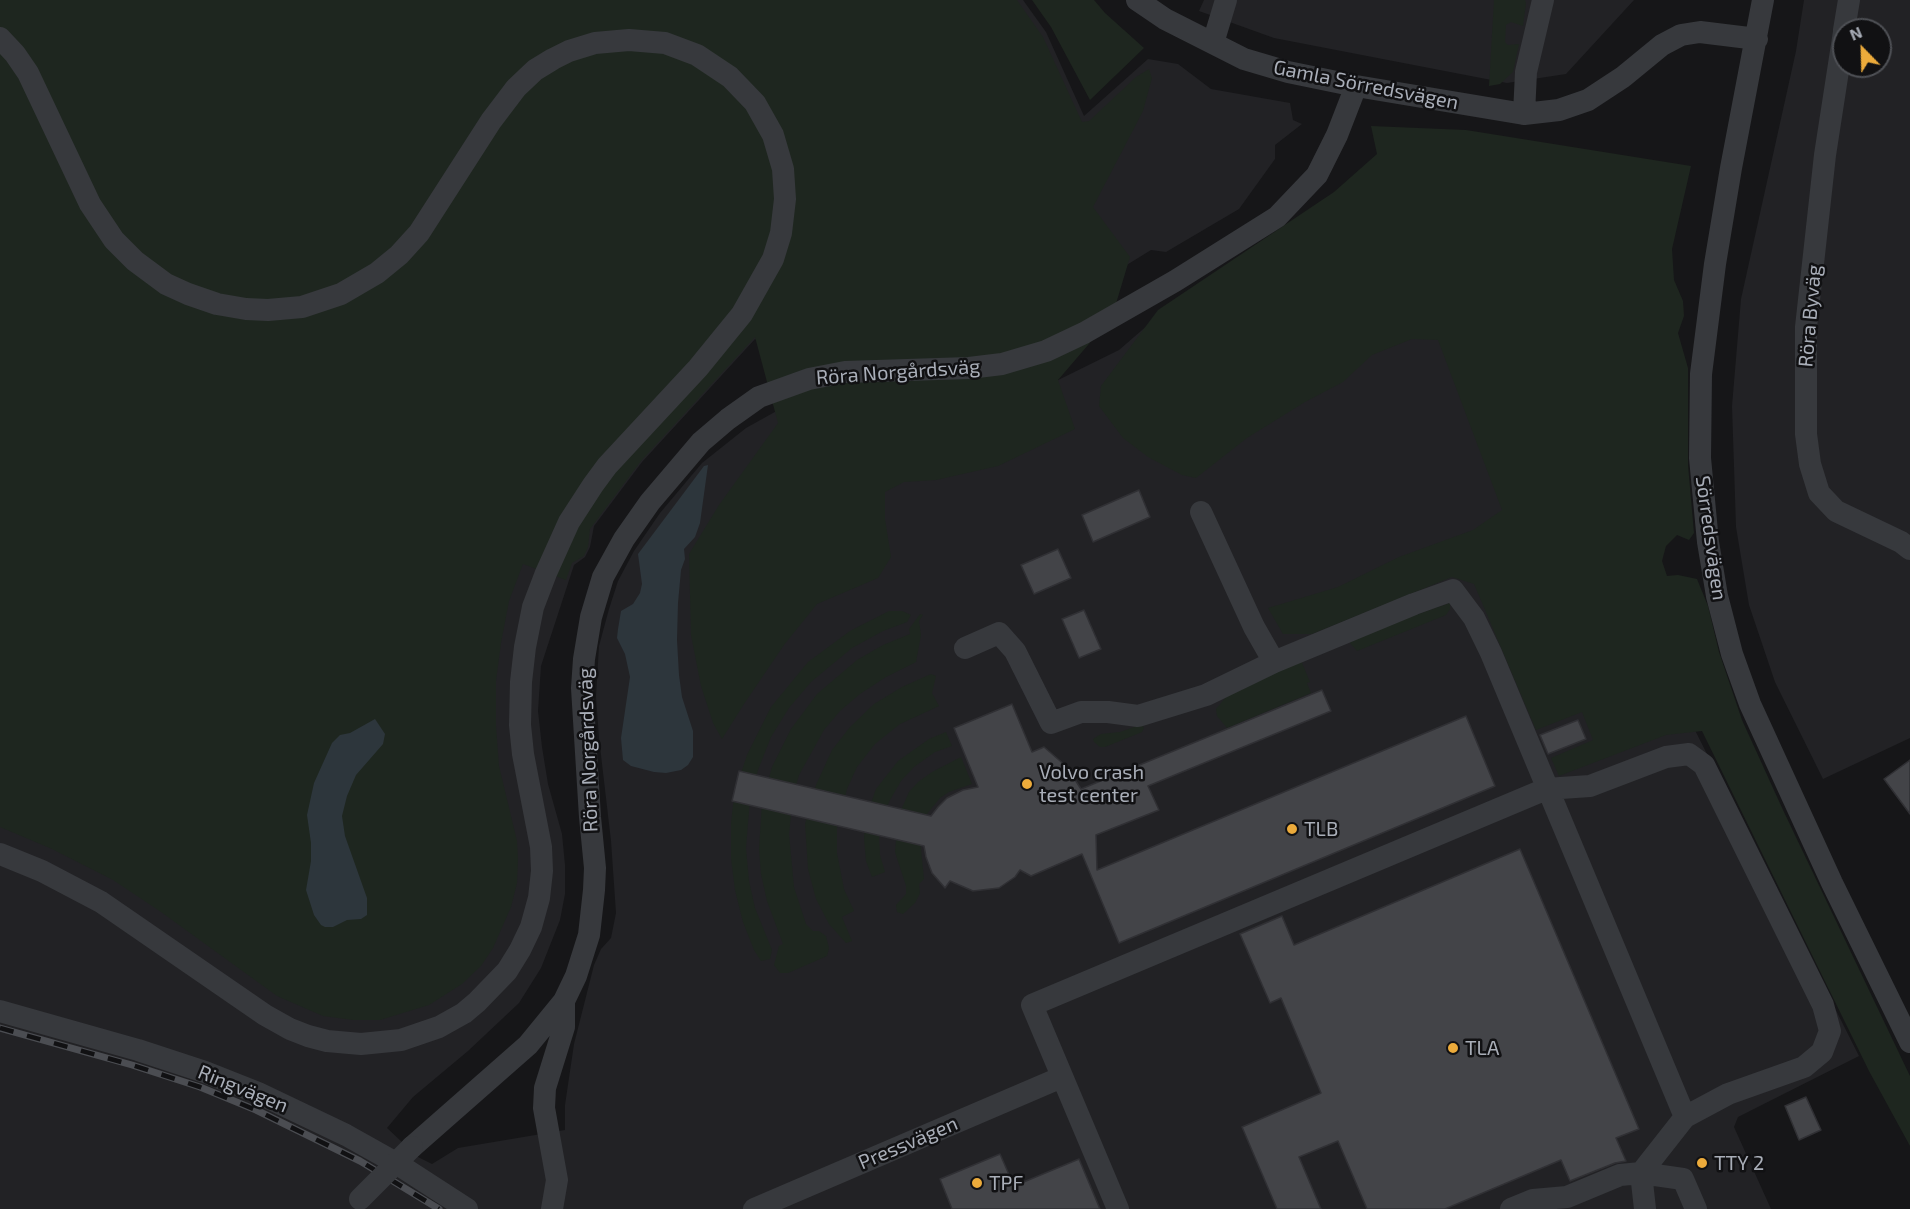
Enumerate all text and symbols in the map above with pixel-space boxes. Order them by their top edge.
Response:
north arrow [1832,18,1892,78]
text: N [1847,22,1865,44]
street label: Gamla Sörredsvägen [1271,55,1461,115]
street label: Röra Byväg [1794,264,1826,368]
street label: Röra Norgårdsväg [815,354,981,390]
street label: Sörredsvägen [1690,474,1732,602]
street label: Röra Norgårdsväg [573,667,603,833]
place label: Volvo crash test center [1039,760,1144,807]
marker: Volvo crash test center [1020,777,1034,791]
place label: TLB [1304,817,1338,841]
marker: TLB [1285,822,1299,836]
place label: TLA [1465,1036,1499,1060]
marker: TLA [1446,1041,1460,1055]
street label: Ringvägen [194,1060,292,1118]
street label: Pressvägen [855,1111,961,1175]
place label: TTY 2 [1714,1151,1764,1175]
marker: TTY 2 [1695,1156,1709,1170]
place label: TPF [989,1171,1023,1195]
marker: TPF [970,1176,984,1190]

